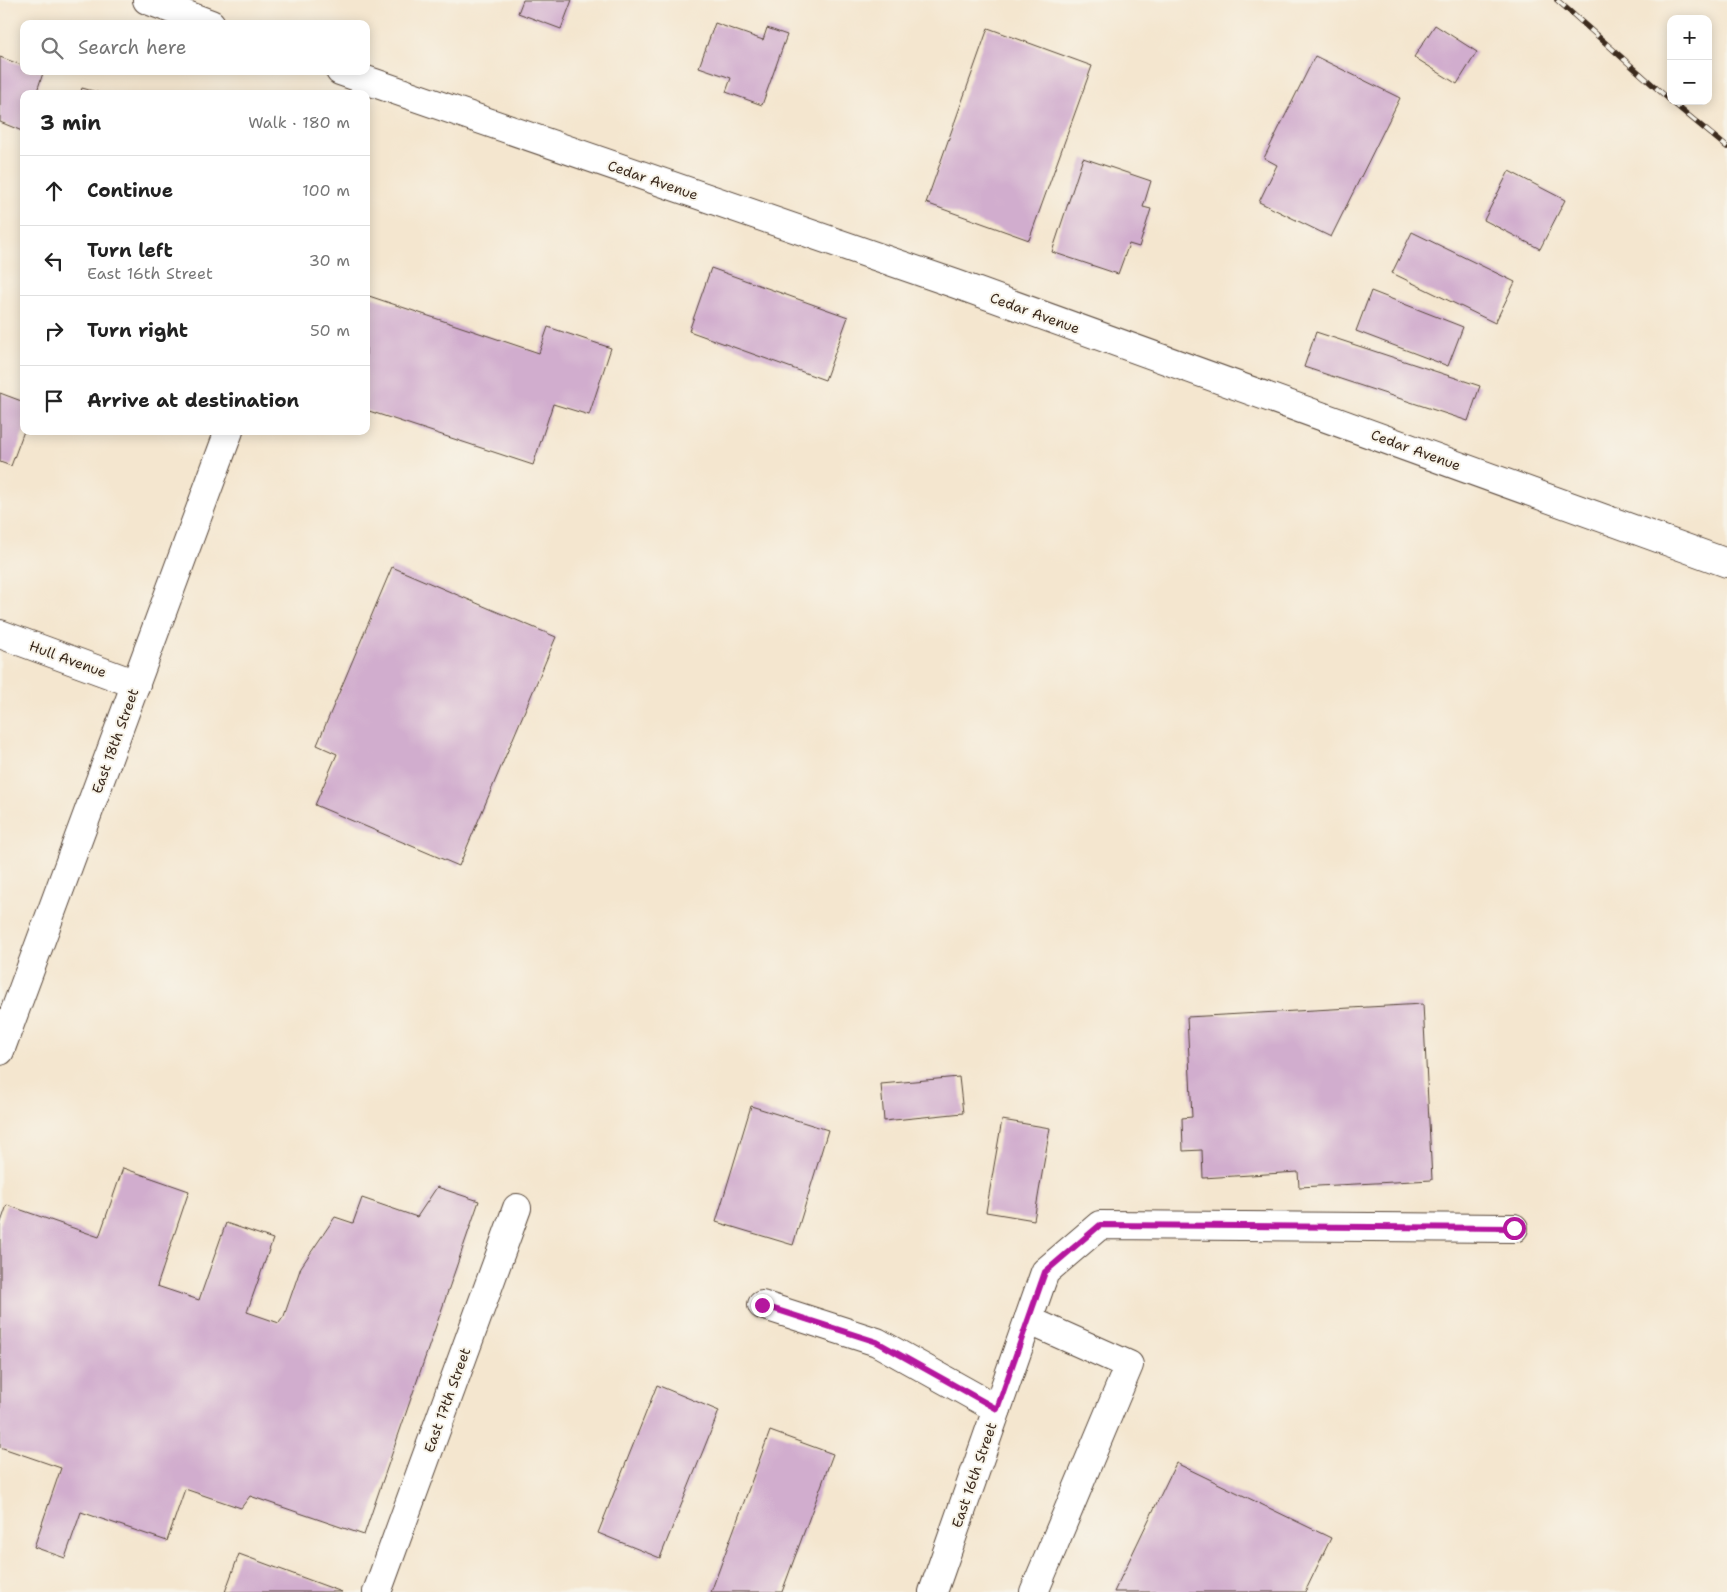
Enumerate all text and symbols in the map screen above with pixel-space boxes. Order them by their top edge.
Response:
map controls [1667,15,1712,105]
button: + [1667,15,1712,60]
search box [20,20,370,75]
icon: search [38,34,66,62]
text: Search here [78,35,187,60]
button: − [1667,60,1712,105]
text: 3 min [40,109,101,137]
text: Walk · 180 m [248,112,350,133]
street label: Cedar Avenue [606,156,701,204]
icon: ahead [40,177,68,205]
text: Continue [87,178,173,203]
text: 100 m [302,180,350,201]
text: Turn left [87,238,173,263]
icon: left [40,247,68,275]
text: 30 m [309,250,350,271]
text: East 16th Street [87,263,213,284]
street label: Cedar Avenue [988,288,1082,338]
icon: right [40,317,68,345]
text: Turn right [87,318,188,343]
text: 50 m [310,320,350,341]
icon: arrive [40,387,68,415]
text: Arrive at destination [87,388,299,413]
street label: Cedar Avenue [1369,425,1463,475]
street label: Hull Avenue [27,637,109,681]
street label: East 18th Street [88,686,142,796]
route start [1503,1217,1526,1240]
route end [751,1294,774,1317]
street label: East 17th Street [420,1345,474,1455]
street label: East 16th Street [948,1420,1000,1530]

